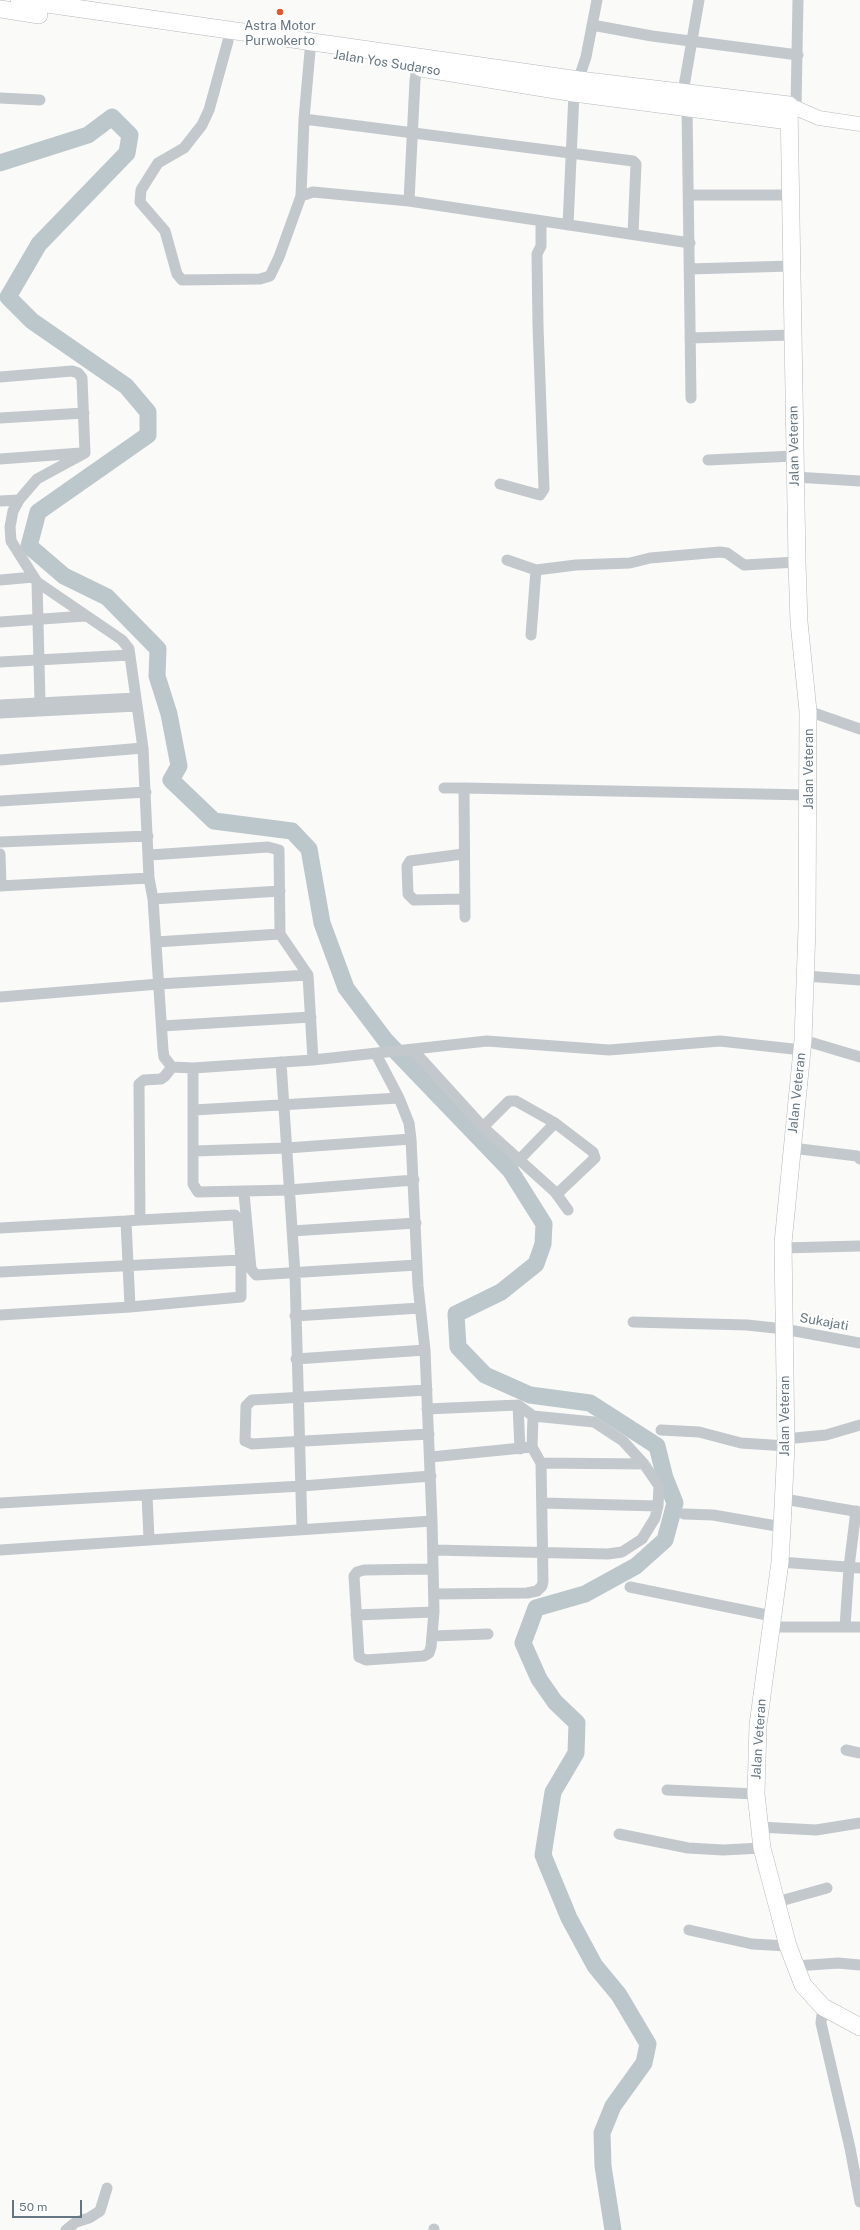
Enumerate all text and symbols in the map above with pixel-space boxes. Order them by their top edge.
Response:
marker: Astra Motor Purwokerto [275,7,285,17]
place label: Astra Motor Purwokerto [244,18,316,49]
street label: Jalan Yos Sudarso [332,47,442,79]
street label: Jalan Veteran [785,405,803,487]
street label: Jalan Veteran [801,729,817,809]
street label: Jalan Veteran [785,1052,809,1134]
street label: Sukajati [798,1310,850,1334]
street label: Jalan Veteran [777,1376,793,1456]
street label: Jalan Veteran [748,1698,770,1780]
scale bar [14,2192,84,2218]
text: 50 m [19,2200,47,2214]

